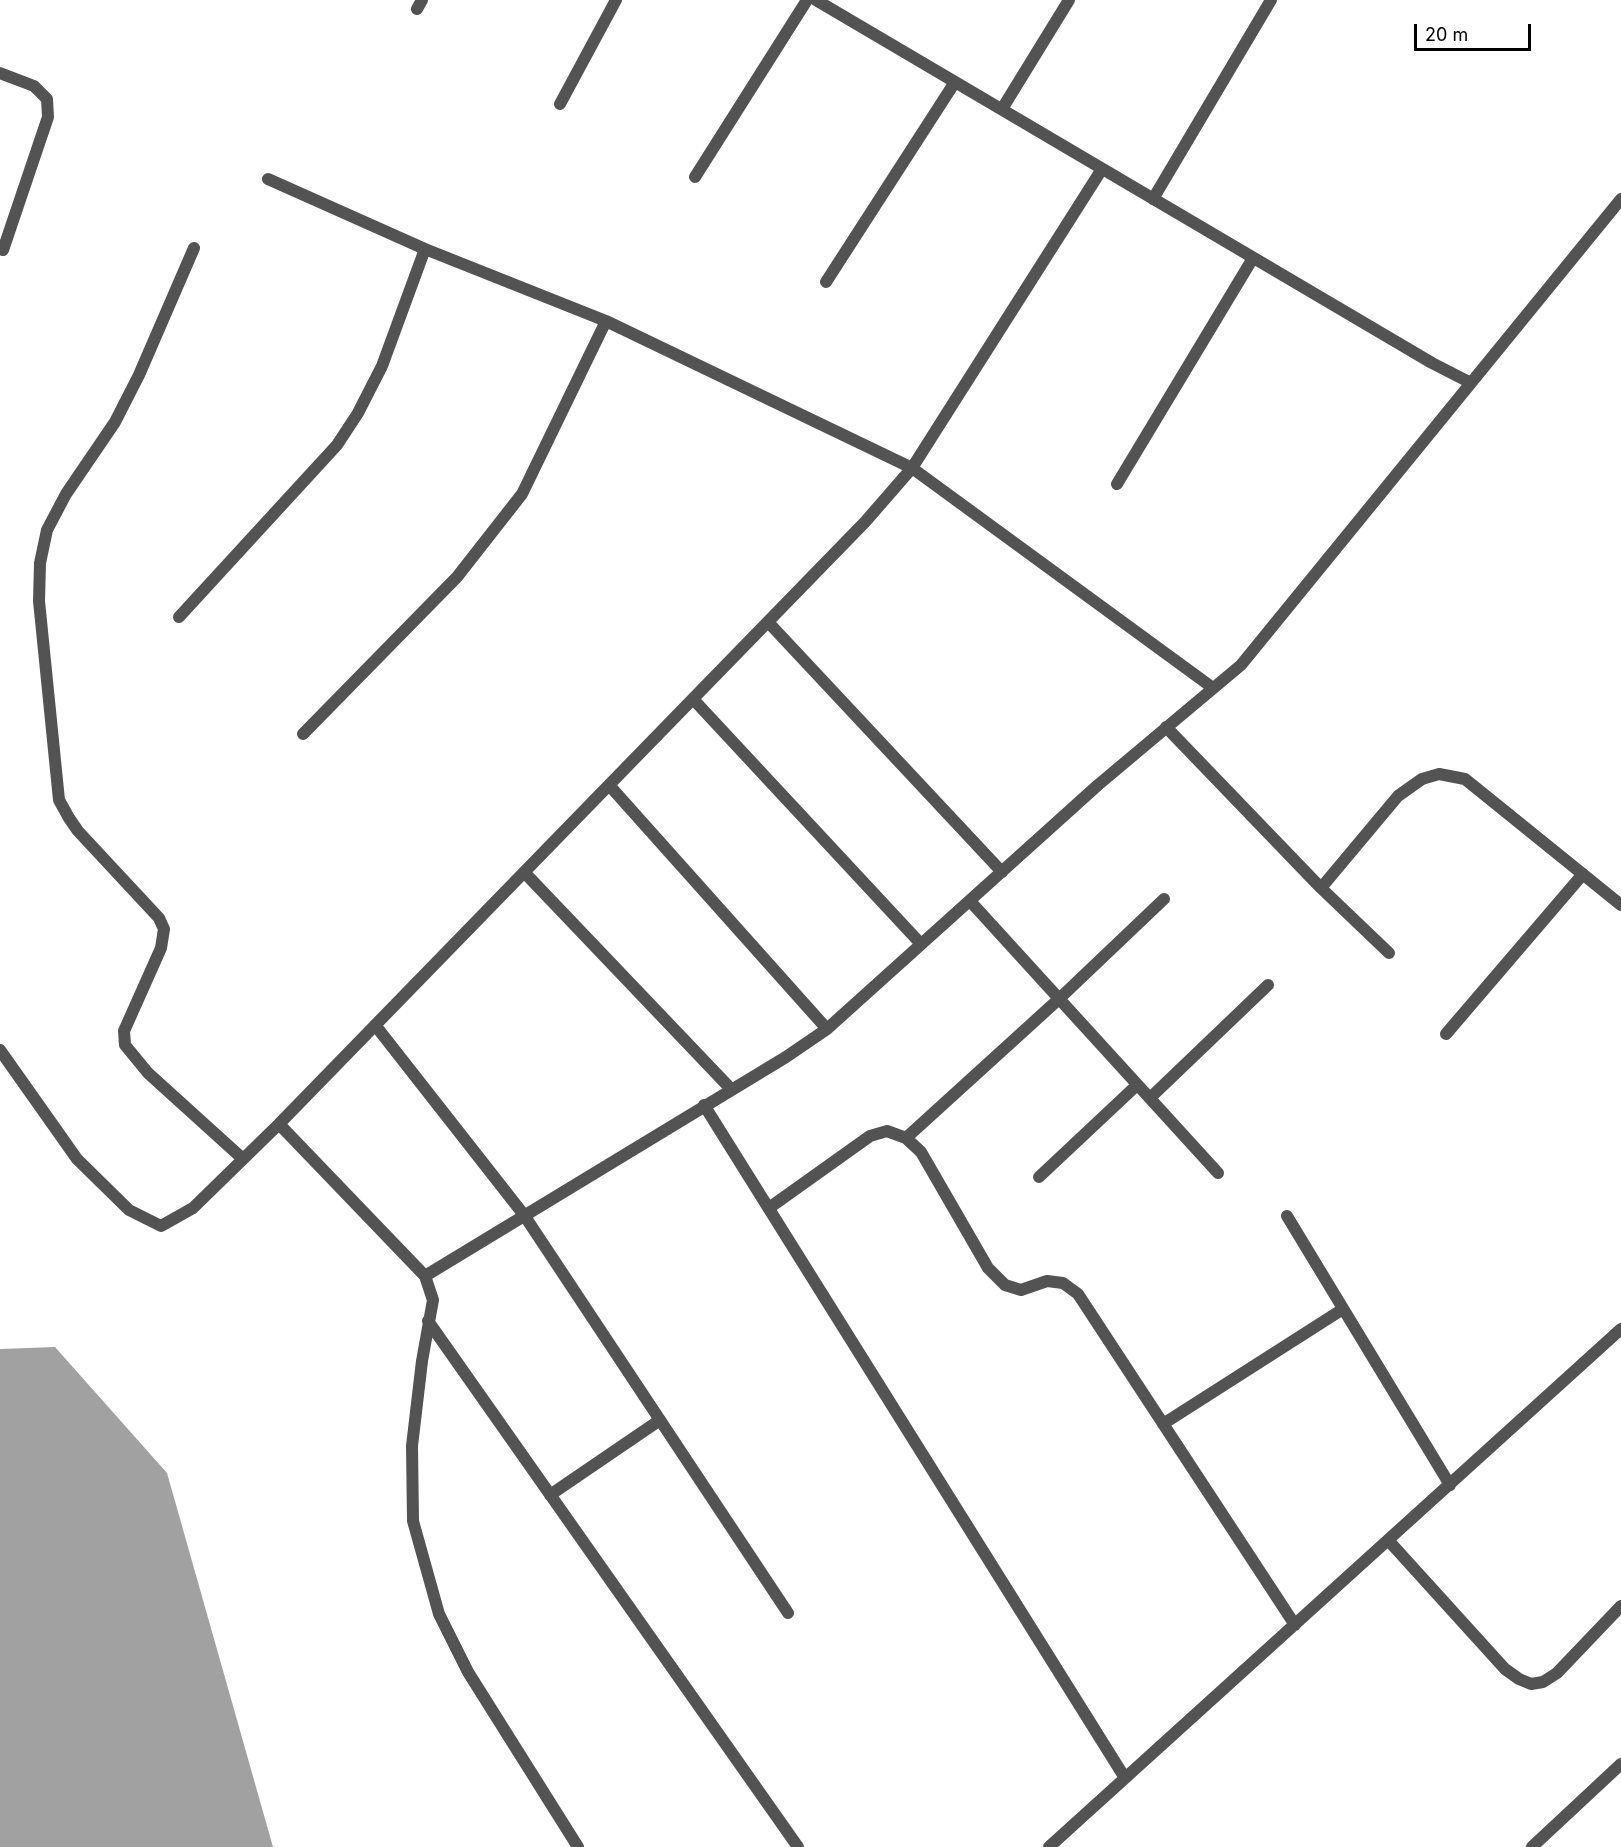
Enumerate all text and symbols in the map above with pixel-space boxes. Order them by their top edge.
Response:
scale bar [1417,12,1534,50]
text: 20 m [1425,24,1468,45]

